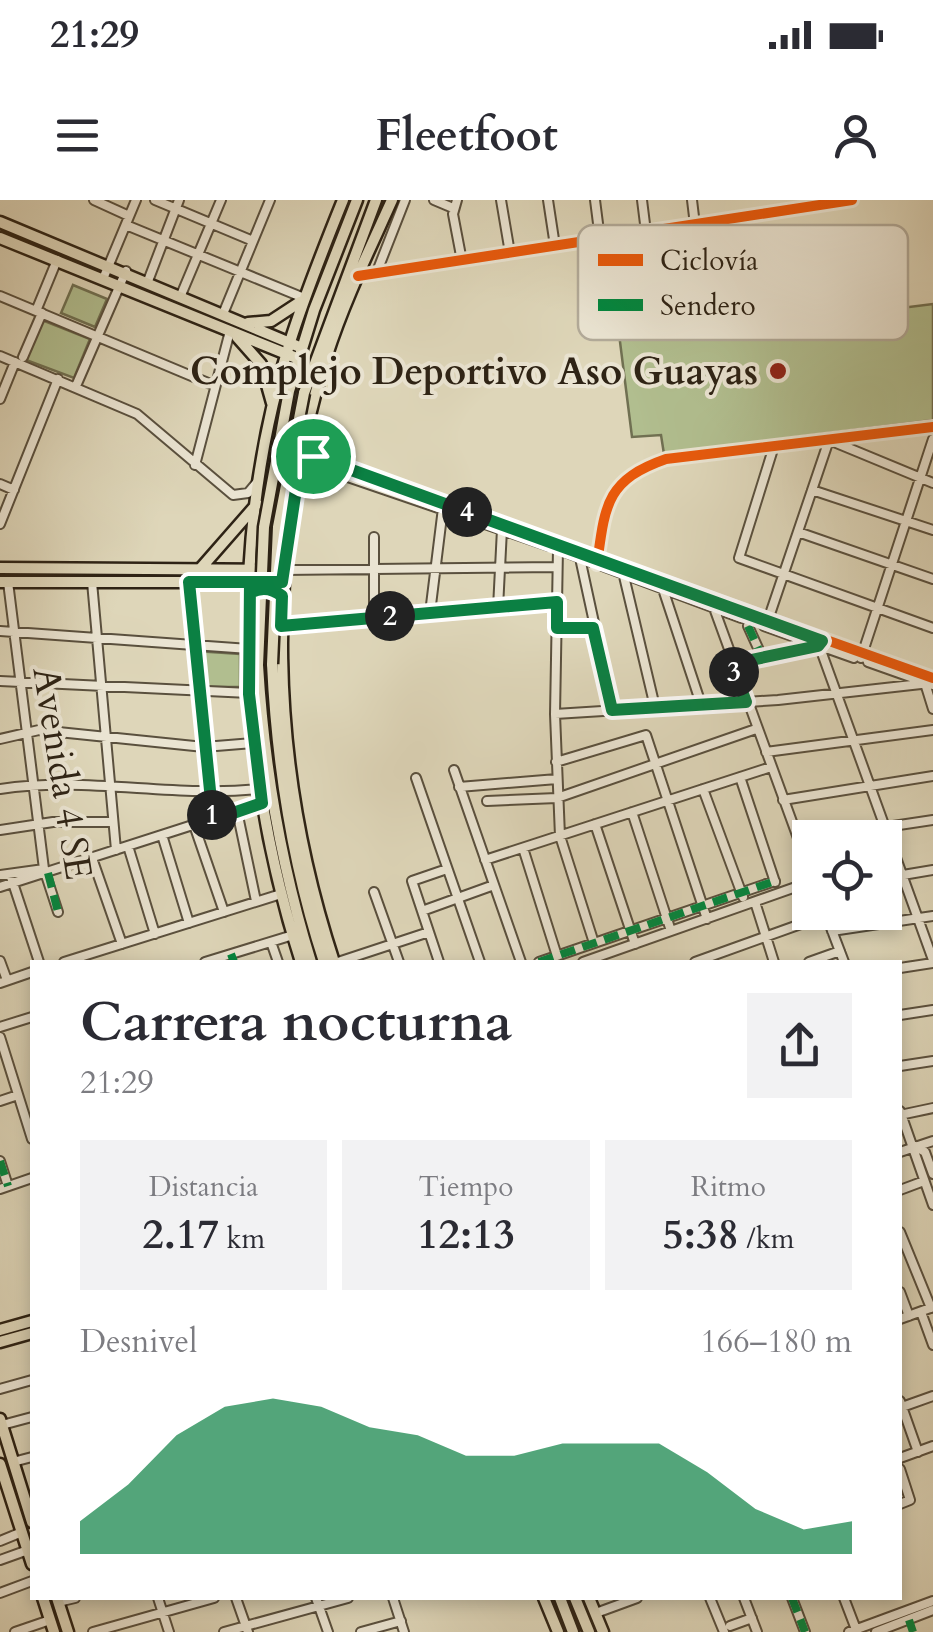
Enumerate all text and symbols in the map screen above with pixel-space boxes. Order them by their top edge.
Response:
text: 21:29 [50,9,139,61]
text: Fleetfoot [375,105,558,166]
icon: menu [50,108,105,163]
icon: person [828,108,883,163]
legend [578,225,908,340]
text: Ciclovía [660,242,758,280]
text: Sendero [660,287,756,325]
place label: Complejo Deportivo Aso Guayas [190,346,758,398]
marker: Complejo Deportivo Aso Guayas [767,360,789,382]
pin [271,414,356,499]
icon: arrive [286,429,341,484]
pin: 4 [442,487,492,537]
text: 4 [460,493,474,531]
pin: 2 [365,591,415,641]
text: 2 [383,597,397,635]
pin: 3 [709,647,759,697]
text: 3 [727,653,741,691]
street label: Avenida 4 SE [20,663,104,883]
pin: 1 [187,790,237,840]
text: 1 [205,796,219,834]
map controls [792,820,902,930]
button: locate [792,820,902,930]
text: Carrera nocturna [80,986,512,1060]
button: share [747,993,852,1098]
text: 21:29 [80,1061,154,1105]
text: Distancia [149,1168,258,1206]
text: Tiempo [419,1168,513,1206]
text: Ritmo [691,1168,766,1206]
text: 2.17 [142,1206,219,1263]
text: 12:13 [417,1206,515,1263]
text: 5:38 [662,1206,739,1263]
text: km [219,1220,265,1258]
text: /km [739,1220,794,1258]
text: Desnivel [80,1320,197,1364]
text: 166–180 m [700,1320,852,1364]

